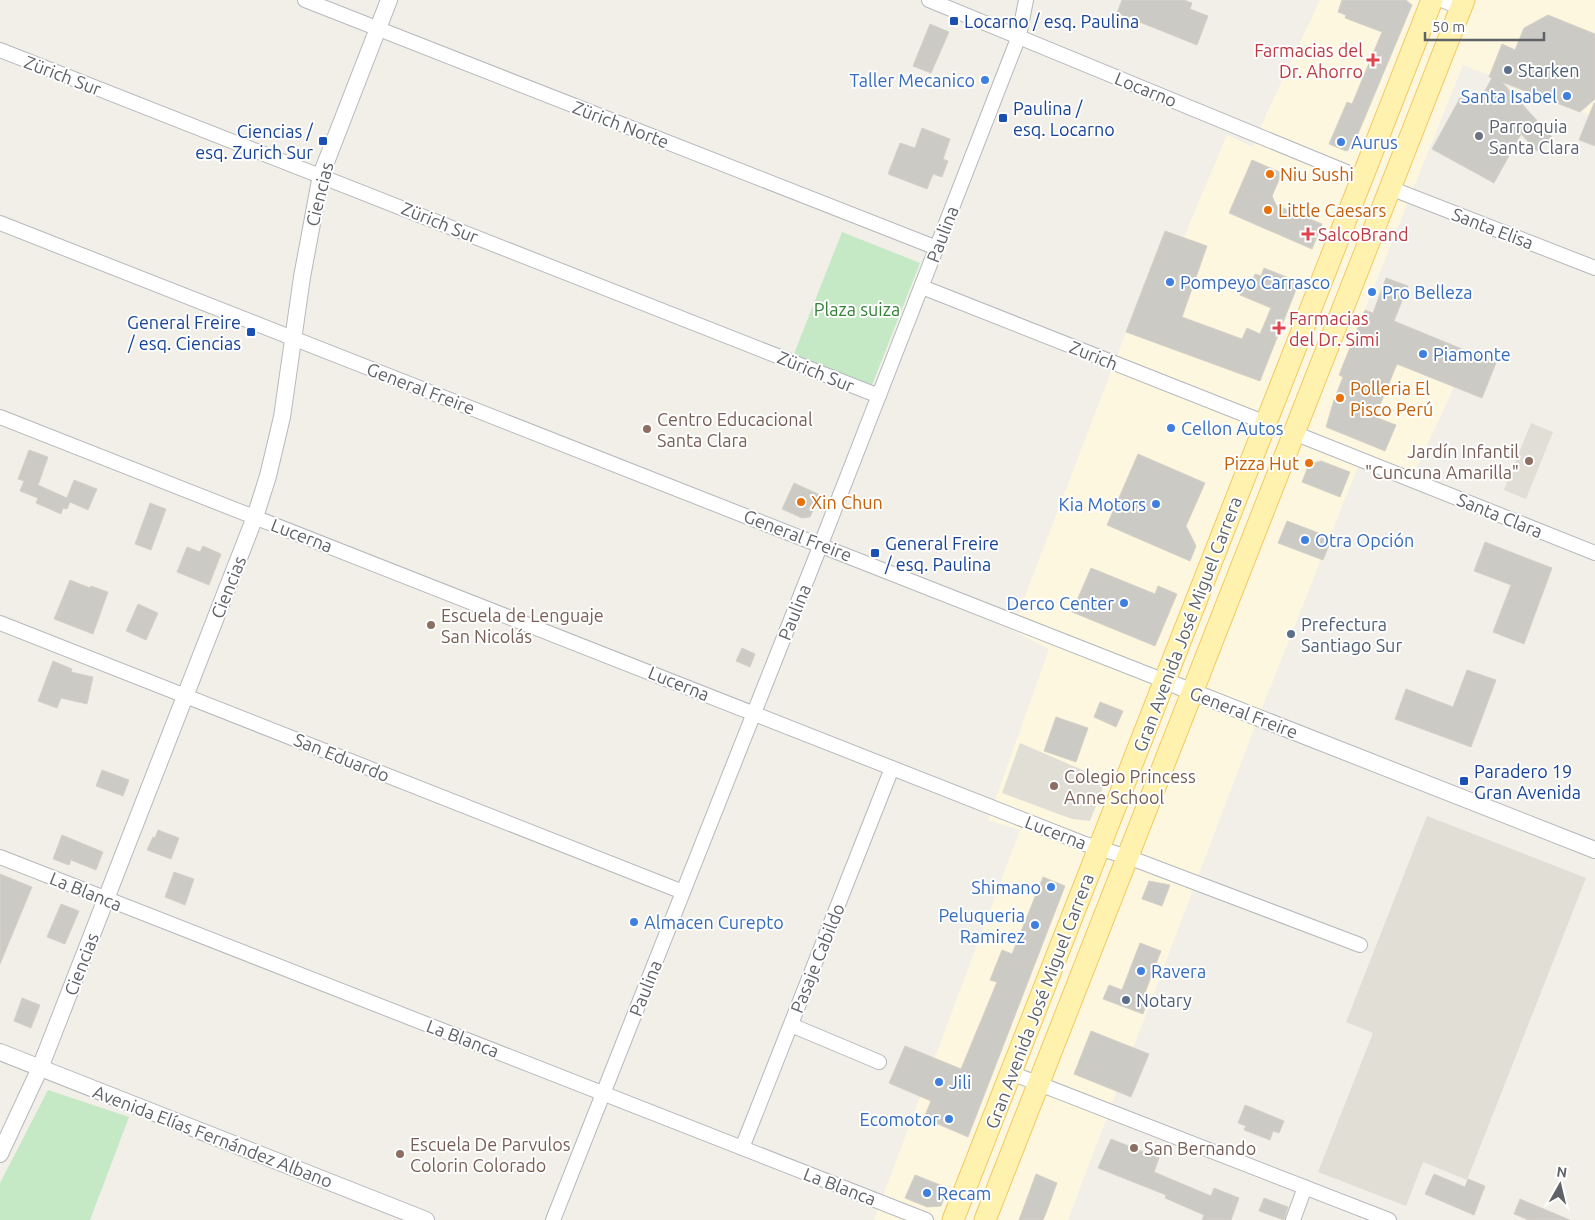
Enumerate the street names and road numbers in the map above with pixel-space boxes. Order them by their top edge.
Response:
street label: Zürich Sur [22,51,104,99]
street label: Locarno [1112,68,1180,110]
street label: Zürich Norte [570,96,672,152]
street label: Ciencias [301,160,337,228]
street label: Zürich Sur [399,198,481,246]
street label: Paulina [922,203,962,265]
street label: Santa Elisa [1449,203,1537,253]
street label: Zurich [1067,336,1121,374]
street label: Zürich Sur [775,347,857,395]
street label: General Freire [364,358,478,418]
street label: Santa Clara [1454,489,1546,541]
street label: Gran Avenida José Miguel Carrera [1129,494,1245,754]
street label: General Freire [741,505,855,565]
street label: Lucerna [269,514,335,556]
street label: Ciencias [206,553,250,621]
street label: Paulina [774,581,814,643]
street label: Lucerna [646,662,712,704]
street label: General Freire [1187,682,1301,742]
street label: San Eduardo [291,729,393,785]
street label: Lucerna [1023,811,1089,853]
street label: La Blanca [47,868,125,914]
street label: Gran Avenida José Miguel Carrera [981,871,1097,1131]
street label: Pasaje Cabildo [786,900,848,1016]
street label: Ciencias [60,930,102,998]
street label: Paulina [625,957,665,1019]
street label: La Blanca [424,1015,502,1061]
street label: Avenida Elías Fernández Albano [90,1081,336,1191]
street label: La Blanca [801,1163,879,1209]

